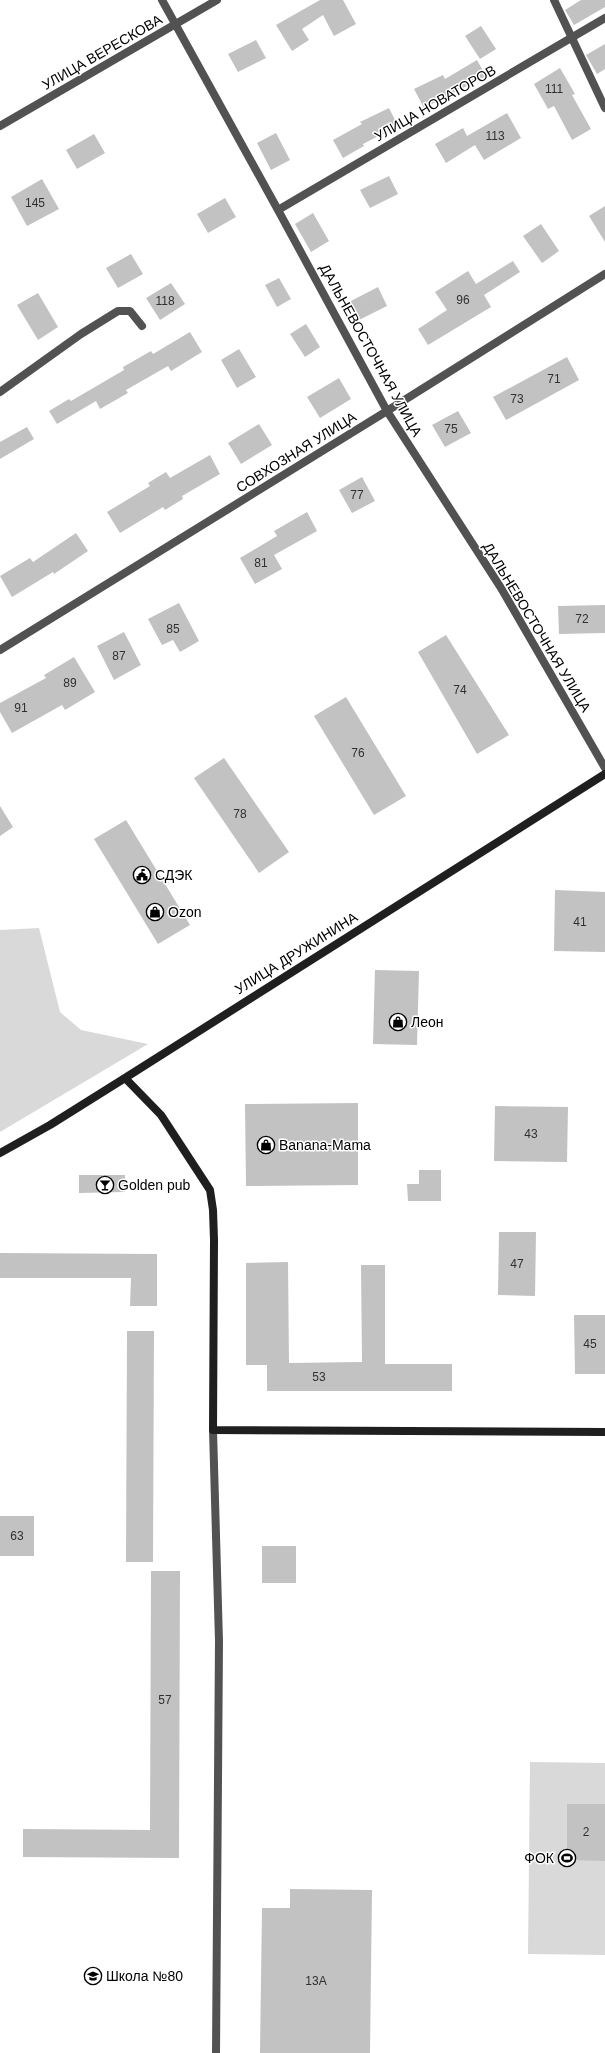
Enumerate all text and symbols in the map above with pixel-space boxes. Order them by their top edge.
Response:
street label: УЛИЦА ВЕРЕСКОВА [39,11,165,93]
street label: УЛИЦА НОВАТОРОВ [371,62,499,144]
house number: 111 [545,82,563,96]
house number: 113 [485,129,505,143]
house number: 145 [25,196,45,210]
street label: ДАЛЬНЕВОСТОЧНАЯ УЛИЦА [317,261,426,440]
house number: 96 [456,293,470,307]
house number: 118 [155,294,175,308]
house number: 71 [547,372,561,386]
house number: 73 [510,392,524,406]
street label: СОВХОЗНАЯ УЛИЦА [233,408,360,495]
house number: 75 [444,422,458,436]
house number: 77 [350,488,364,502]
street label: ДАЛЬНЕВОСТОЧНАЯ УЛИЦА [480,539,594,715]
house number: 81 [254,556,268,570]
house number: 72 [575,612,589,626]
house number: 85 [166,622,180,636]
house number: 87 [112,649,126,663]
house number: 89 [63,676,77,690]
house number: 74 [453,683,467,697]
house number: 91 [14,701,28,715]
house number: 76 [351,746,365,760]
house number: 78 [233,807,247,821]
public building icon: СДЭК [132,865,152,885]
place label: СДЭК [155,867,193,883]
shop icon: Ozon [145,902,165,922]
place label: Ozon [168,904,201,920]
street label: УЛИЦА ДРУЖИНИНА [232,908,361,997]
house number: 41 [573,915,587,929]
shop icon: Леон [388,1012,408,1032]
place label: Леон [411,1014,444,1030]
house number: 43 [524,1127,538,1141]
shop icon: Banana-Mama [256,1135,276,1155]
place label: Banana-Mama [279,1137,371,1153]
bar icon: Golden pub [95,1175,115,1195]
place label: Golden pub [118,1177,191,1193]
house number: 47 [510,1257,524,1271]
house number: 45 [583,1337,597,1351]
house number: 53 [312,1370,326,1384]
house number: 63 [10,1529,24,1543]
house number: 57 [158,1693,172,1707]
house number: 2 [583,1825,590,1839]
sports icon: ФОК [557,1848,577,1868]
place label: ФОК [524,1850,555,1866]
school or university icon: Школа №80 [83,1966,103,1986]
place label: Школа №80 [106,1968,183,1984]
house number: 13А [305,1974,327,1988]

